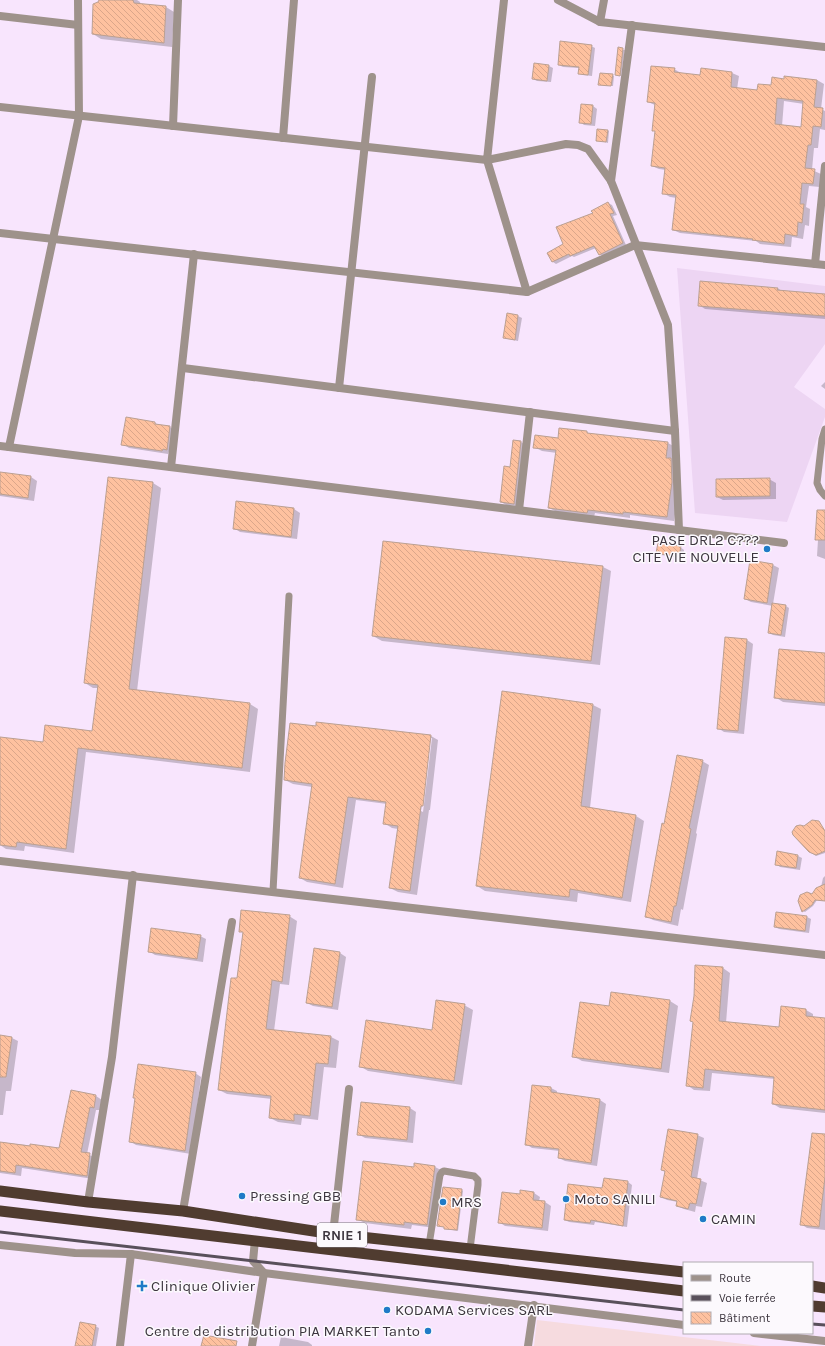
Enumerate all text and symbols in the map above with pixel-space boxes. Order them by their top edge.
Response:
place label: PASE DRL2 C??? CITE VIE NOUVELLE [632,531,759,566]
marker: PASE DRL2 C??? CITE VIE NOUVELLE [762,544,772,554]
place label: Pressing GBB [250,1187,341,1205]
place label: Moto SANILI [574,1190,656,1208]
marker: Pressing GBB [237,1191,247,1201]
place label: MRS [451,1193,482,1211]
marker: Moto SANILI [561,1194,571,1204]
marker: MRS [438,1197,448,1207]
place label: CAMIN [711,1210,756,1228]
marker: CAMIN [698,1214,708,1224]
road number: RNIE 1 [317,1223,367,1247]
legend [683,1262,813,1334]
text: Route [719,1271,751,1285]
place label: Clinique Olivier [151,1277,256,1295]
marker: Clinique Olivier [136,1280,148,1292]
text: Voie ferrée [719,1291,776,1305]
place label: KODAMA Services SARL [395,1301,552,1319]
marker: KODAMA Services SARL [382,1305,392,1315]
text: Bâtiment [719,1311,771,1325]
place label: Centre de distribution PIA MARKET Tanto [145,1322,420,1340]
marker: Centre de distribution PIA MARKET Tanto [423,1326,433,1336]

